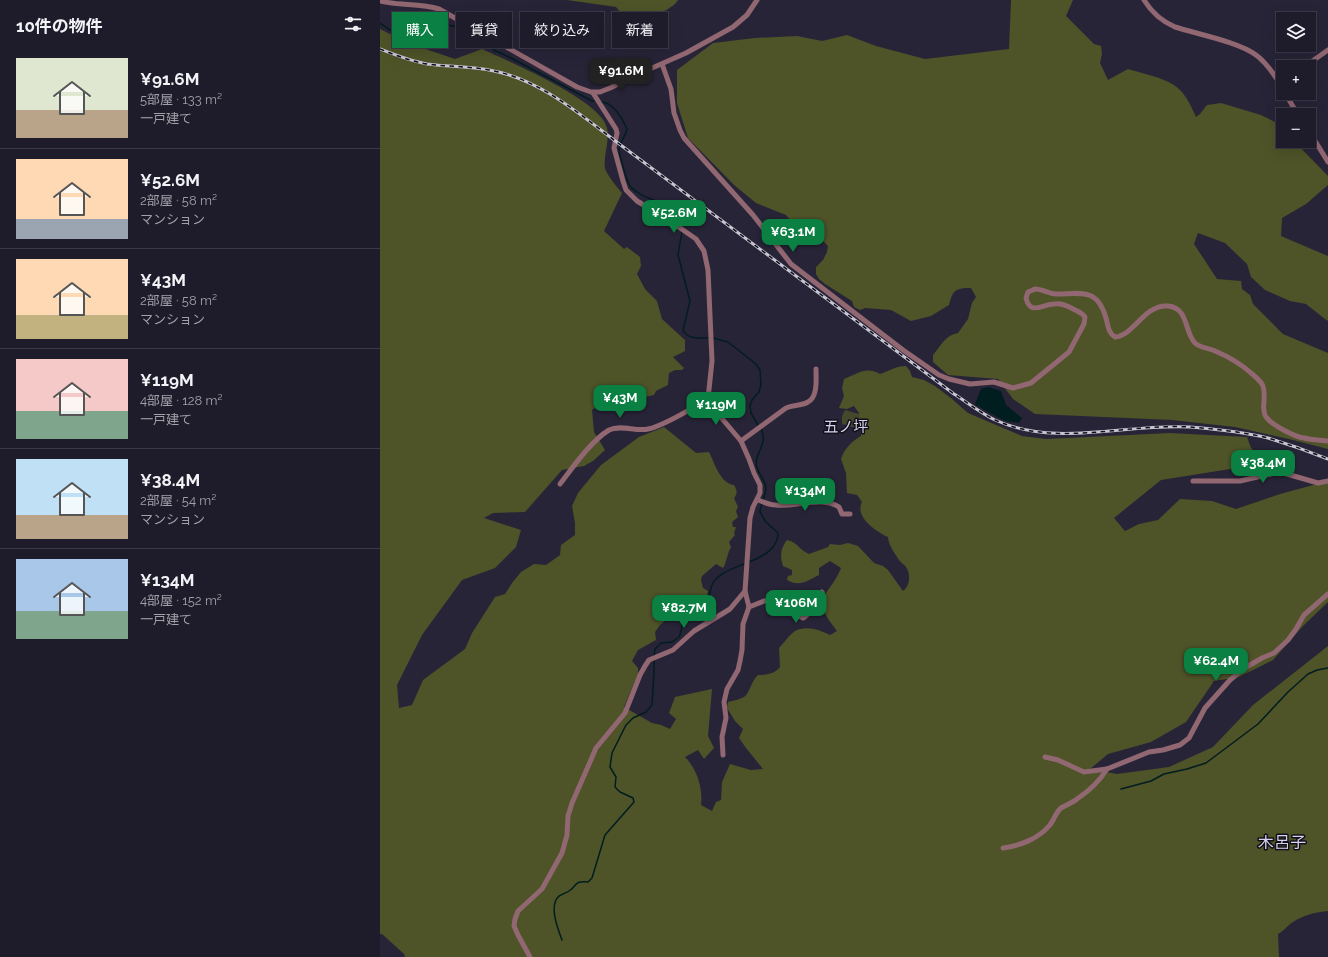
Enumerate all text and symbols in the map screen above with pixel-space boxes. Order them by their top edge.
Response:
chip: 購入 [392,12,448,48]
chip: 賃貸 [456,12,512,48]
chip: 絞り込み [520,12,604,48]
chip: 新着 [612,12,668,48]
map controls [1276,12,1316,148]
button: layers [1276,12,1316,52]
icon: filters [342,13,364,35]
text: 10件の物件 [16,16,103,36]
pin: ¥91.6M [588,58,654,92]
button: + [1276,60,1316,100]
text: ¥91.6M [598,63,644,78]
text: ¥91.6M [140,69,199,89]
icon: home [48,74,96,122]
text: 5部屋 · 133 m² [140,92,222,107]
button: − [1276,108,1316,148]
text: 一戸建て [140,111,192,126]
text: ¥52.6M [140,170,200,190]
icon: home [48,175,96,223]
text: 2部屋 · 58 m² [140,193,217,208]
pin: ¥52.6M [641,200,707,234]
text: ¥52.6M [651,205,697,220]
text: マンション [140,212,205,227]
pin: ¥63.1M [760,219,826,253]
text: ¥63.1M [771,224,815,239]
text: ¥43M [140,270,186,290]
icon: home [48,275,96,323]
text: 2部屋 · 58 m² [140,293,217,308]
text: マンション [140,312,205,327]
text: ¥119M [140,370,194,390]
icon: home [48,375,96,423]
pin: ¥43M [596,385,644,419]
text: ¥43M [602,390,638,405]
pin: ¥119M [688,392,744,426]
text: 4部屋 · 128 m² [140,393,223,408]
text: ¥119M [695,397,737,412]
text: 一戸建て [140,412,192,427]
district label: 五ノ坪 [823,418,869,436]
pin: ¥38.4M [1230,450,1296,484]
text: ¥38.4M [1240,455,1286,470]
text: ¥38.4M [140,470,200,490]
icon: home [48,475,96,523]
pin: ¥134M [777,478,833,512]
text: ¥134M [784,483,826,498]
text: 2部屋 · 54 m² [140,493,216,508]
text: マンション [140,512,205,527]
text: ¥134M [140,570,194,590]
icon: home [48,575,96,623]
pin: ¥106M [768,590,824,624]
text: 4部屋 · 152 m² [140,593,222,608]
pin: ¥82.7M [651,595,717,629]
text: ¥106M [775,595,817,610]
text: ¥82.7M [661,600,707,615]
text: 一戸建て [140,612,192,627]
pin: ¥62.4M [1183,648,1249,682]
text: ¥62.4M [1193,653,1239,668]
district label: 木呂子 [1258,833,1306,852]

